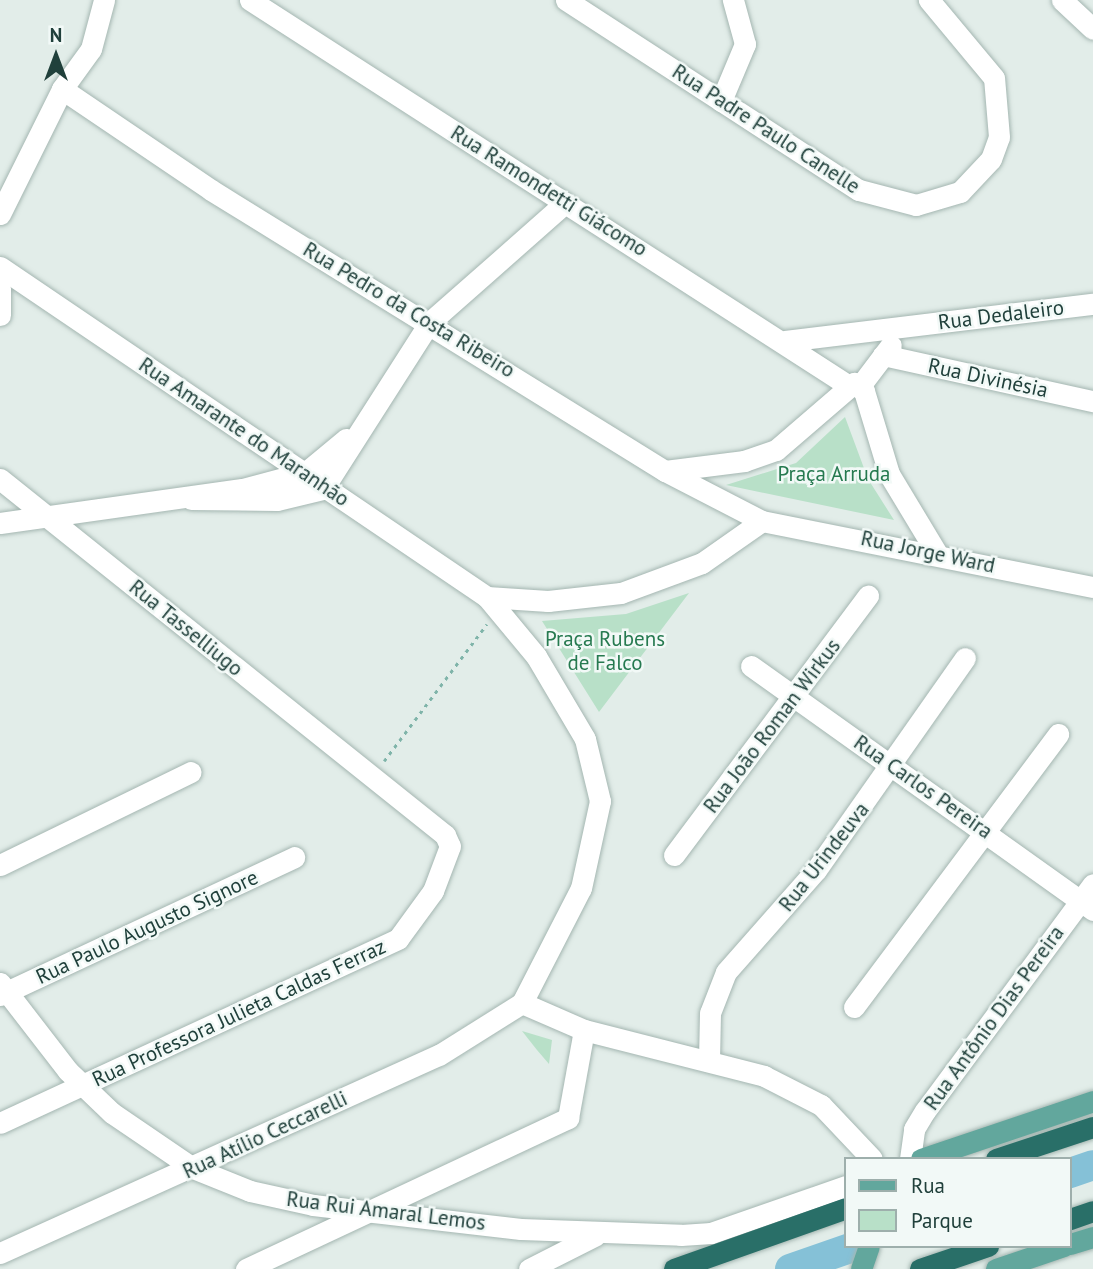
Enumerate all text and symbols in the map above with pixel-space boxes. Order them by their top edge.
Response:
north arrow [21,21,91,91]
text: N [50,23,62,47]
street label: Rua Padre Paulo Canelle [667,59,865,199]
street label: Rua Ramondetti Giácomo [446,120,652,262]
street label: Rua Pedro da Costa Ribeiro [299,237,519,383]
street label: Rua Dedaleiro [937,295,1065,335]
street label: Rua Amarante do Maranhão [134,352,354,512]
street label: Rua Divinésia [926,353,1050,403]
park label: Praça Arruda [777,461,891,487]
street label: Rua Jorge Ward [858,525,998,579]
street label: Rua Tasselliugo [124,574,248,682]
park label: Praça Rubens de Falco [545,626,665,676]
street label: Rua João Roman Wirkus [698,634,846,818]
street label: Rua Carlos Pereira [849,730,997,844]
street label: Rua Urindeuva [774,797,874,917]
street label: Rua Paulo Augusto Signore [32,864,262,990]
street label: Rua Antônio Dias Pereira [918,921,1070,1115]
street label: Rua Professora Julieta Caldas Ferraz [88,934,390,1092]
street label: Rua Atílio Ceccarelli [178,1086,352,1184]
legend [844,1157,1072,1248]
text: Rua [911,1172,945,1199]
street label: Rua Rui Amaral Lemos [285,1186,487,1236]
text: Parque [911,1207,973,1234]

